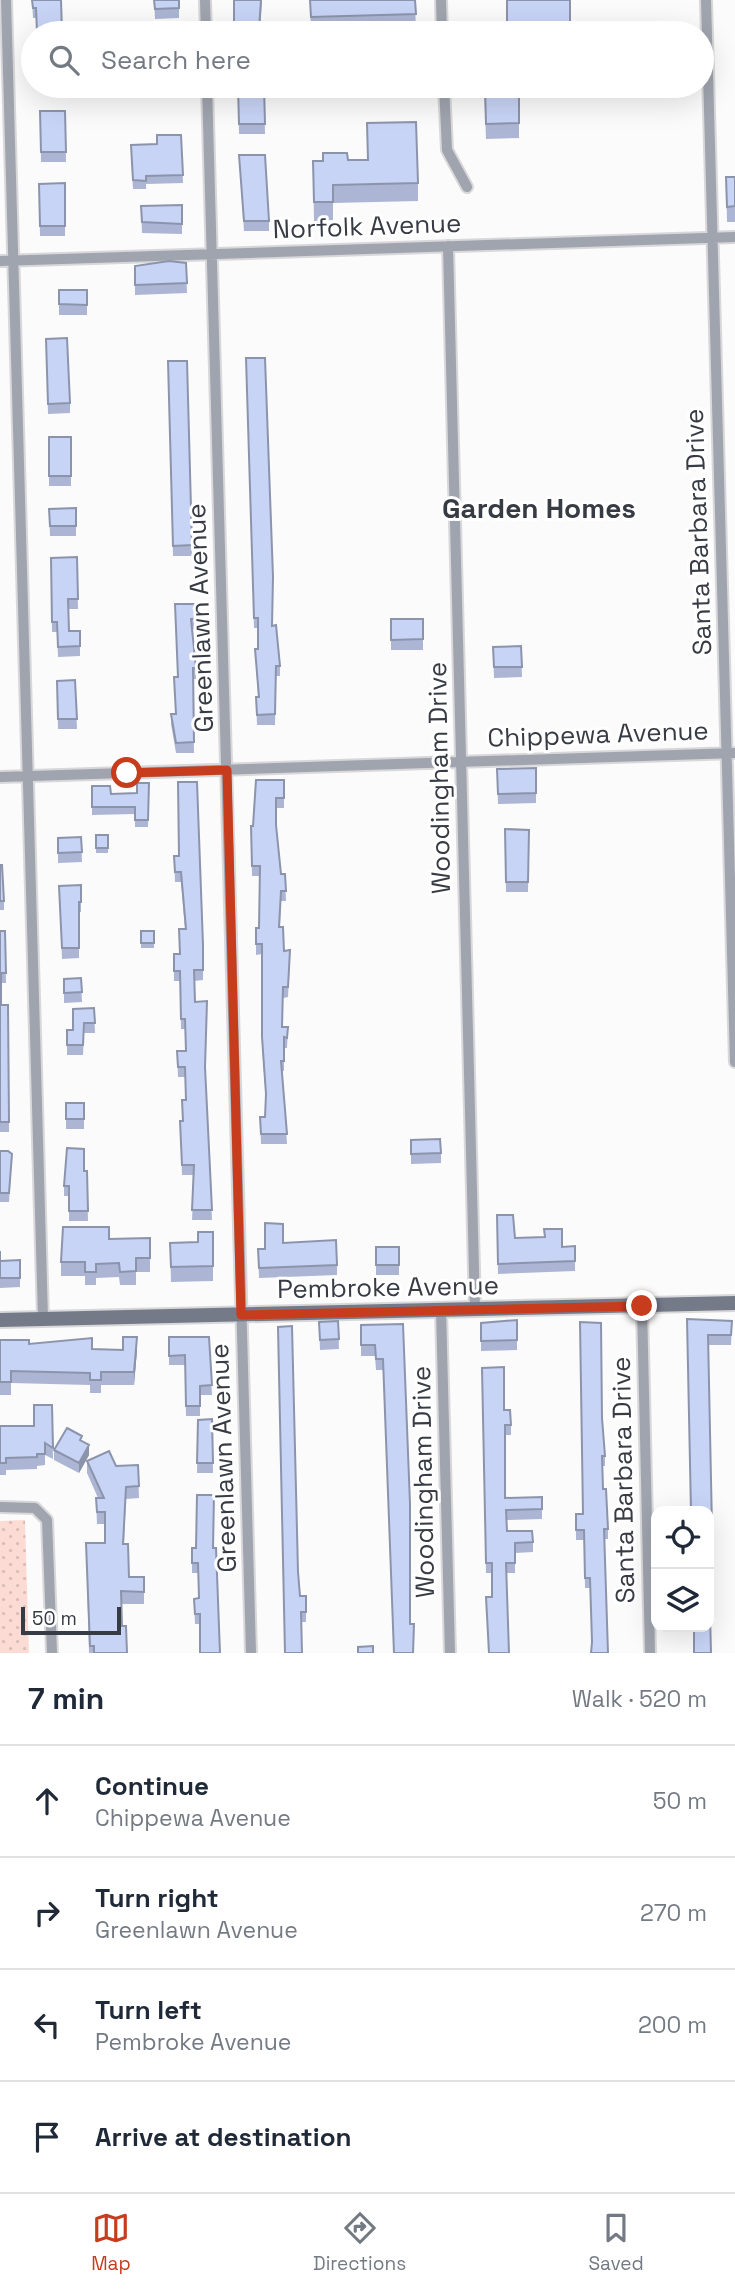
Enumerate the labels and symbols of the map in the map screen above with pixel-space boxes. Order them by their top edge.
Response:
street label: Norfolk Avenue [272,206,462,246]
street label: Santa Barbara Drive [677,408,719,656]
district label: Garden Homes [442,490,636,526]
street label: Greenlawn Avenue [179,503,221,733]
street label: Woodingham Drive [420,661,458,895]
street label: Chippewa Avenue [487,713,709,755]
route start [111,757,142,788]
street label: Pembroke Avenue [277,1268,499,1306]
route end [626,1290,657,1321]
street label: Greenlawn Avenue [202,1343,244,1573]
street label: Santa Barbara Drive [604,1356,642,1604]
street label: Woodingham Drive [404,1365,442,1599]
scale bar [21,1604,121,1636]

